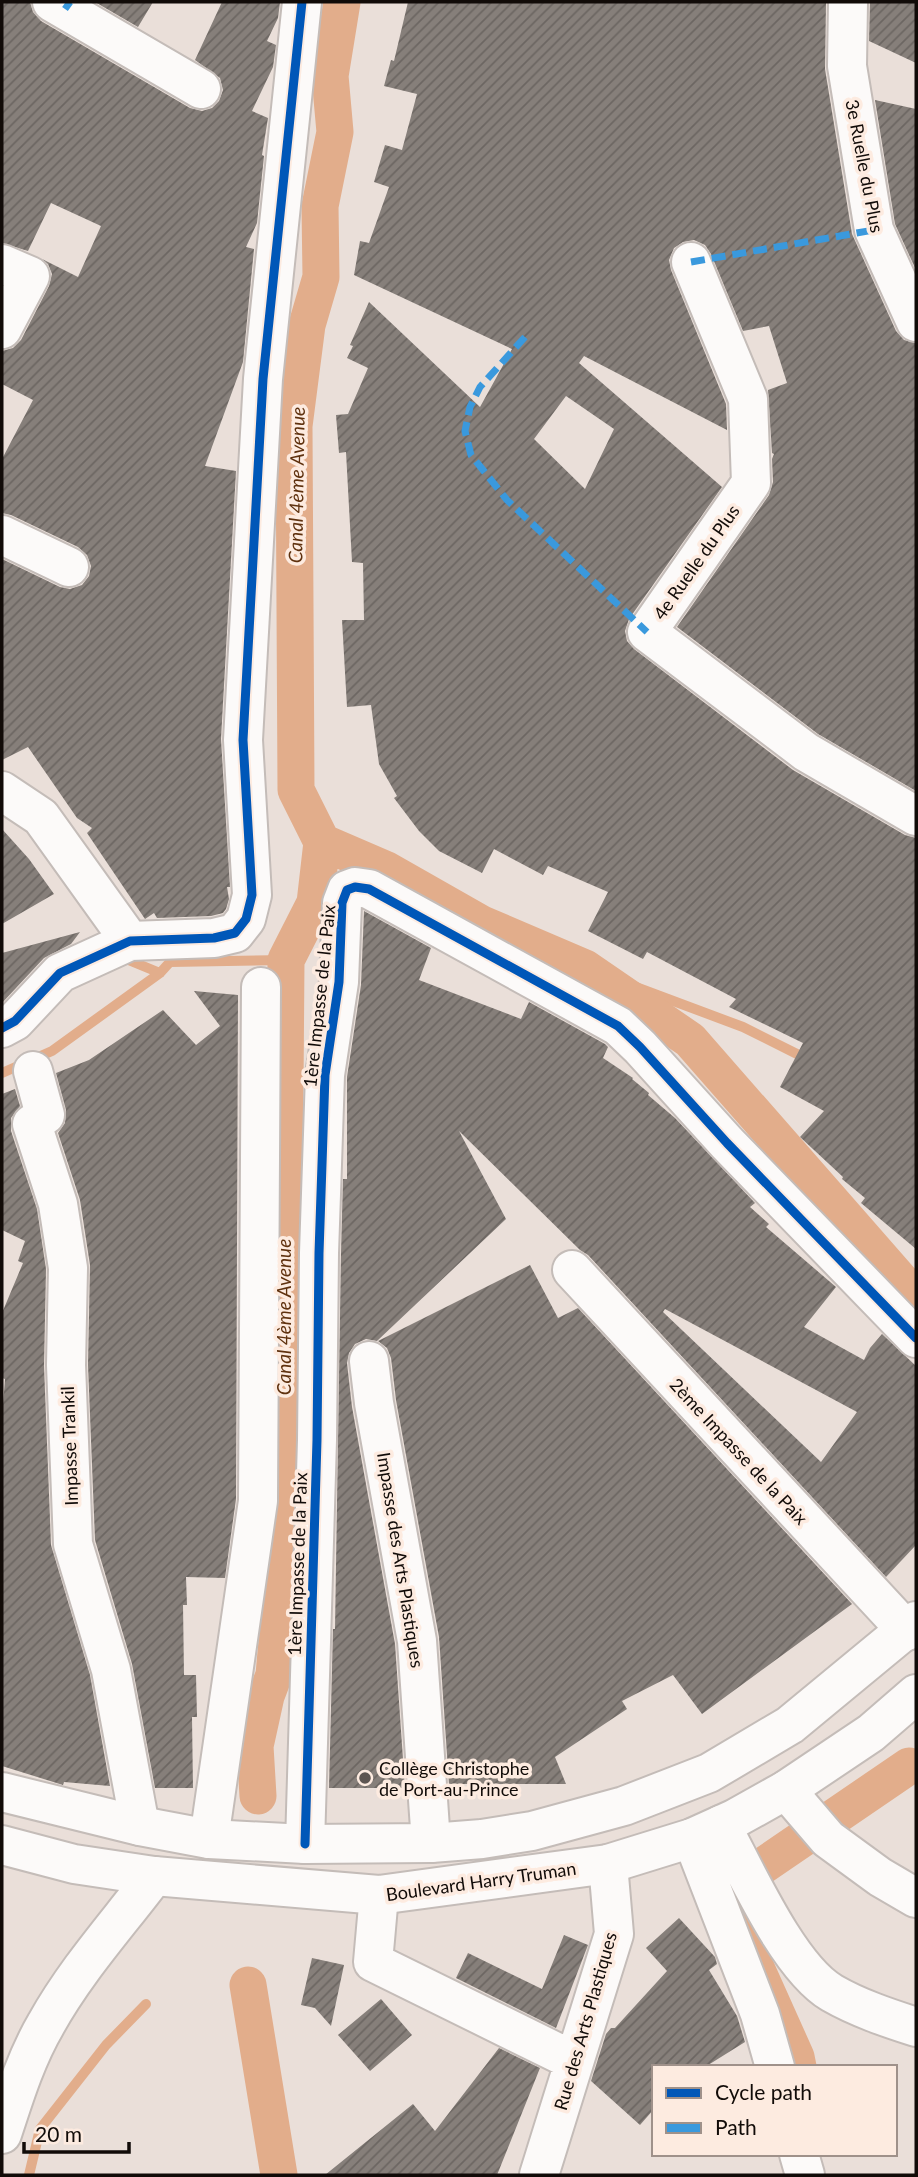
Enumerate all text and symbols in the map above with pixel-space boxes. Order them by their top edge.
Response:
street label: 3e Ruelle du Plus [841,98,889,235]
water label: Canal 4ème Avenue [283,407,309,563]
street label: 4e Ruelle du Plus [648,500,744,624]
street label: 1ère Impasse de la Paix [298,904,340,1088]
water label: Canal 4ème Avenue [272,1239,295,1395]
street label: 2ème Impasse de la Paix [665,1373,813,1529]
street label: Impasse Trankil [56,1386,82,1506]
street label: Impasse des Arts Plastiques [373,1451,429,1669]
street label: 1ère Impasse de la Paix [283,1472,311,1656]
place label: Collège Christophe de Port-au-Prince [379,1757,529,1800]
marker: Collège Christophe de Port-au-Prince [357,1770,373,1786]
street label: Boulevard Harry Truman [385,1857,577,1905]
street label: Rue des Arts Plastiques [549,1929,621,2113]
legend [652,2065,897,2156]
text: Cycle path [715,2079,812,2104]
scale bar [24,2110,130,2154]
text: Path [715,2114,757,2139]
text: 20 m [35,2121,82,2146]

